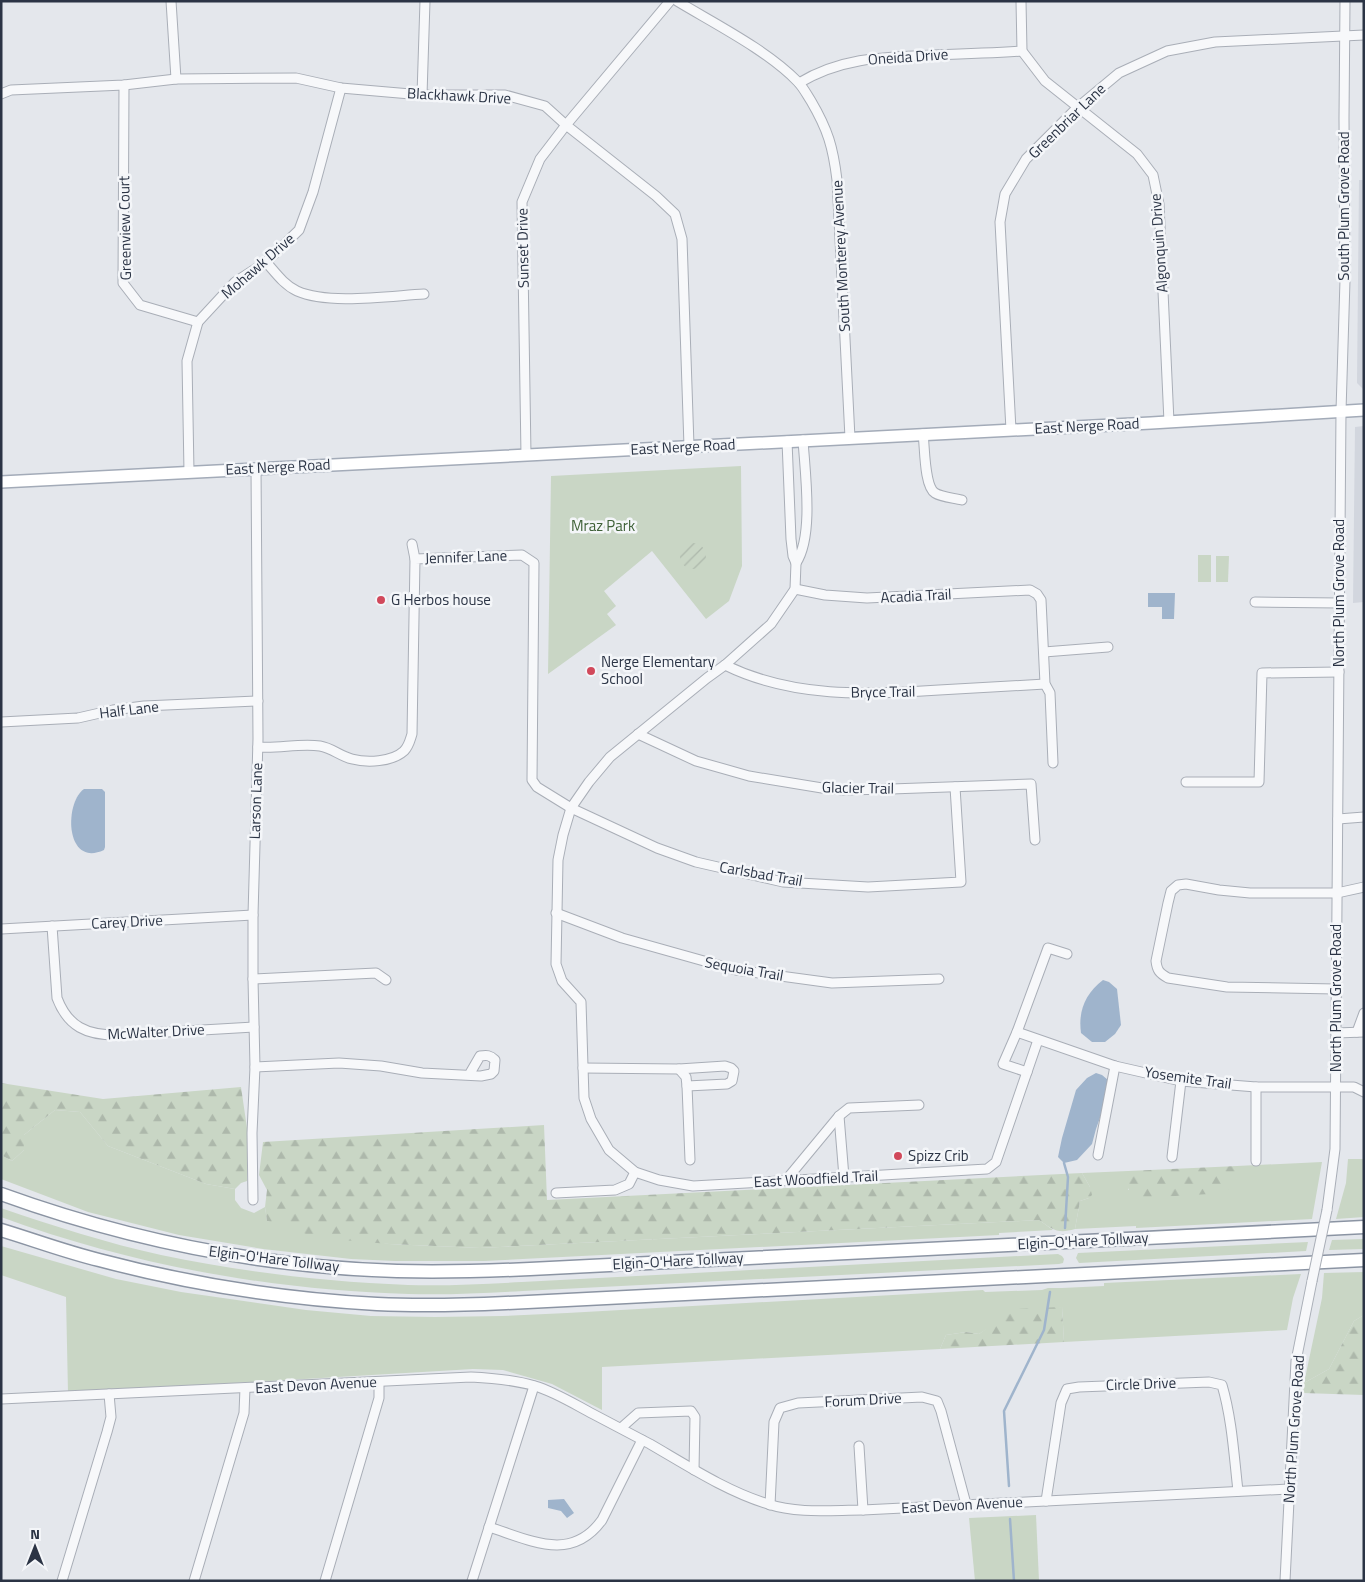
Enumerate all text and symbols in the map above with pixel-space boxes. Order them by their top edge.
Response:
street label: Oneida Drive [867,42,949,71]
street label: Greenbriar Lane [1023,78,1111,164]
street label: Blackhawk Drive [406,81,512,110]
street label: South Plum Grove Road [1332,131,1355,281]
street label: Greenview Court [112,175,137,280]
street label: South Monterey Avenue [825,180,856,332]
street label: Algonquin Drive [1144,193,1173,293]
street label: Sunset Drive [510,208,535,288]
street label: Mohawk Drive [216,227,299,304]
street label: East Nerge Road [1034,411,1140,440]
street label: East Nerge Road [630,432,736,461]
street label: East Nerge Road [225,452,331,481]
park label: Mraz Park [571,514,635,537]
street label: North Plum Grove Road [1327,519,1350,667]
street label: Jennifer Lane [424,544,508,569]
street label: Acadia Trail [880,582,952,609]
place label: G Herbos house [391,588,491,611]
marker: G Herbos house [375,594,387,606]
place label: Nerge Elementary School [601,650,715,690]
marker: Nerge Elementary School [585,665,597,677]
street label: Bryce Trail [850,679,916,704]
street label: Half Lane [98,694,160,725]
street label: Larson Lane [243,762,268,840]
street label: Glacier Trail [822,775,894,800]
street label: Carlsbad Trail [718,855,804,892]
street label: Carey Drive [91,908,163,935]
street label: North Plum Grove Road [1324,924,1347,1072]
street label: Sequoia Trail [703,950,785,987]
street label: McWalter Drive [107,1017,205,1046]
street label: Yosemite Trail [1143,1060,1233,1095]
place label: Spizz Crib [908,1144,969,1167]
marker: Spizz Crib [892,1150,904,1162]
street label: East Woodfield Trail [753,1164,879,1193]
street label: Elgin-O'Hare Tollway [1017,1226,1149,1255]
street label: Elgin-O'Hare Tollway [207,1239,341,1278]
street label: Elgin-O'Hare Tollway [612,1246,744,1275]
street label: North Plum Grove Road [1277,1354,1310,1504]
street label: East Devon Avenue [255,1370,377,1399]
street label: Circle Drive [1106,1371,1176,1396]
street label: Forum Drive [824,1386,902,1413]
street label: East Devon Avenue [901,1490,1023,1519]
north arrow [10,1522,60,1572]
text: N [30,1523,40,1544]

